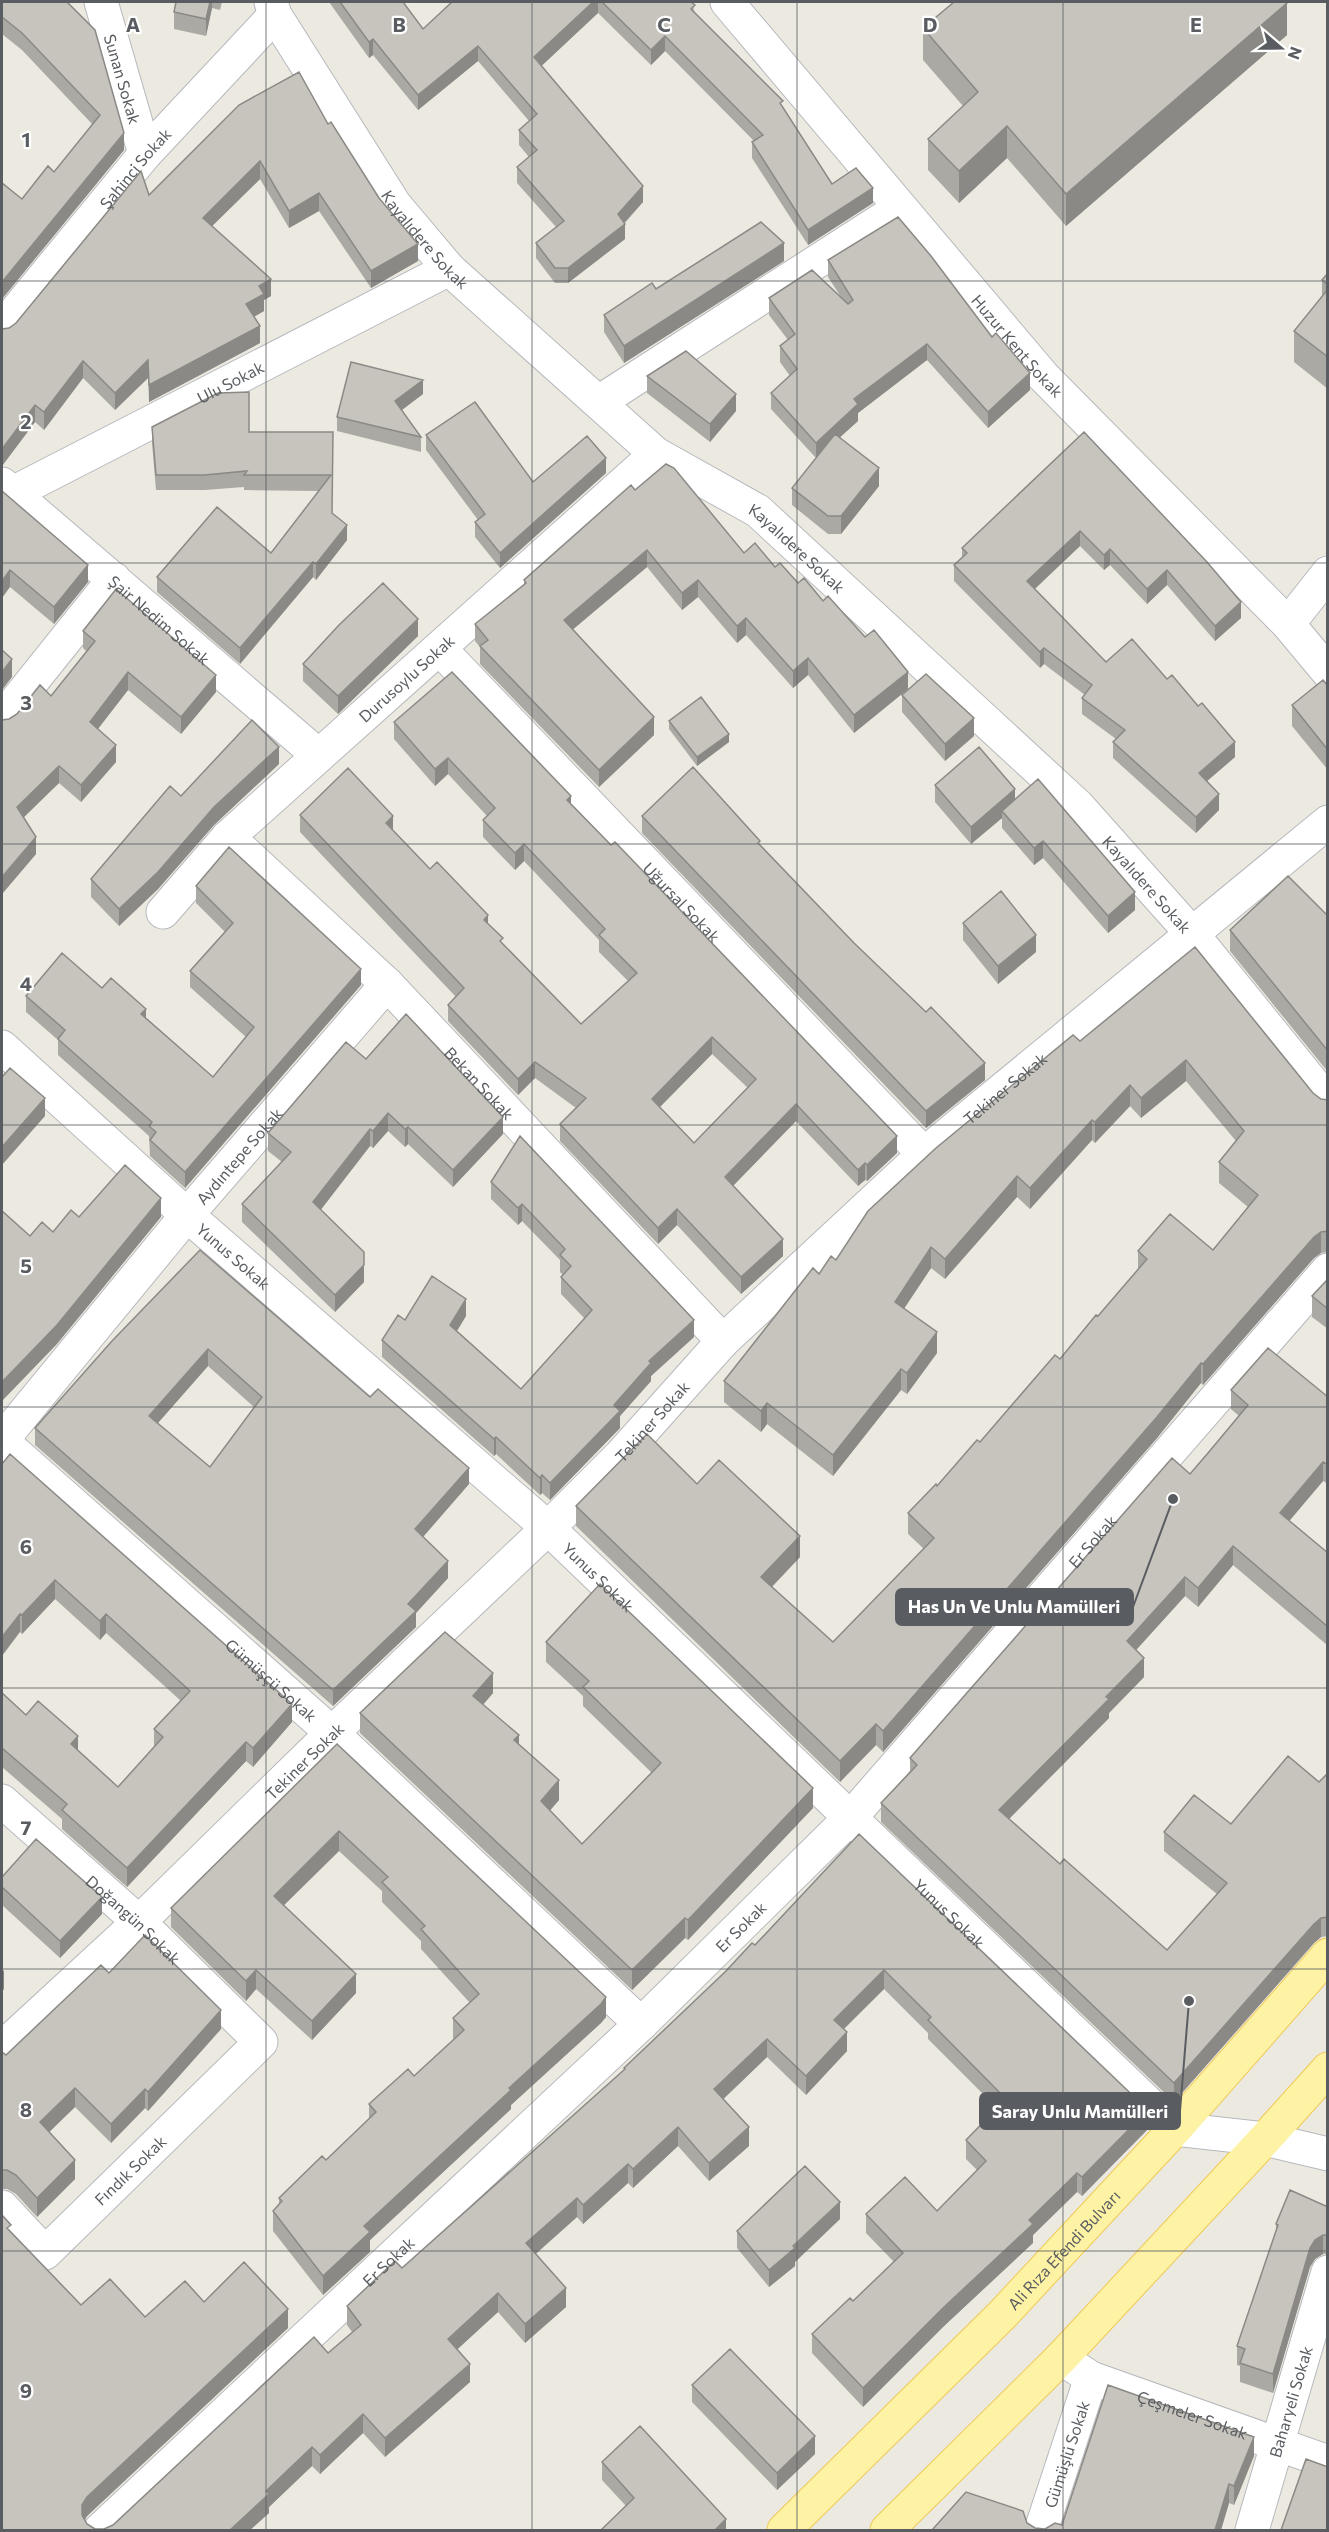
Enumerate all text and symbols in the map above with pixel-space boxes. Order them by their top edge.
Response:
text: A [126,12,140,36]
text: B [392,12,406,36]
text: C [657,12,671,36]
text: D [923,12,937,36]
text: E [1190,12,1202,36]
north arrow [1251,18,1311,78]
street label: Sunan Sokak [101,32,145,126]
text: N [1285,44,1307,62]
street label: Şahinci Sokak [95,123,175,212]
text: 1 [21,127,31,151]
street label: Kayalıdere Sokak [378,186,473,292]
street label: Huzur Kent Sokak [968,290,1068,401]
street label: Ulu Sokak [193,356,267,407]
text: 2 [20,409,32,433]
street label: Kayalıdere Sokak [746,499,849,596]
street label: Şair Nedim Sokak [105,571,215,668]
street label: Durusoylu Sokak [354,630,458,725]
text: 3 [20,690,32,714]
street label: Kayalıdere Sokak [1099,831,1196,937]
street label: Uğursal Sokak [640,858,725,946]
text: 4 [20,971,32,995]
street label: Bekan Sokak [441,1042,519,1123]
street label: Tekiner Sokak [959,1048,1050,1128]
street label: Aydıntepe Sokak [192,1103,286,1208]
street label: Yunus Sokak [193,1219,275,1293]
text: 5 [20,1253,32,1277]
street label: Tekiner Sokak [611,1376,693,1465]
street label: Er Sokak [1064,1510,1120,1571]
text: 6 [20,1534,32,1558]
street label: Yunus Sokak [559,1538,639,1615]
callout: Has Un Ve Unlu Mamülleri [896,1589,1133,1625]
text: Has Un Ve Unlu Mamülleri [908,1595,1120,1617]
street label: Gümüşçü Sokak [222,1634,321,1725]
street label: Tekiner Sokak [261,1718,347,1803]
text: 7 [21,1815,32,1839]
street label: Doğangün Sokak [83,1871,185,1968]
street label: Yunus Sokak [910,1874,989,1952]
street label: Er Sokak [711,1897,770,1955]
callout: Saray Unlu Mamülleri [980,2093,1180,2129]
text: 8 [20,2097,32,2121]
text: Saray Unlu Mamülleri [992,2100,1168,2122]
street label: Fındık Sokak [90,2131,170,2209]
street label: Ali Rıza Efendi Bulvarı [1003,2186,1123,2313]
street label: Er Sokak [358,2232,418,2290]
street label: Baharyeli Sokak [1264,2343,1315,2459]
text: 9 [20,2378,32,2402]
street label: Çeşmeler Sokak [1135,2386,1251,2442]
street label: Gümüşlü Sokak [1040,2398,1093,2510]

